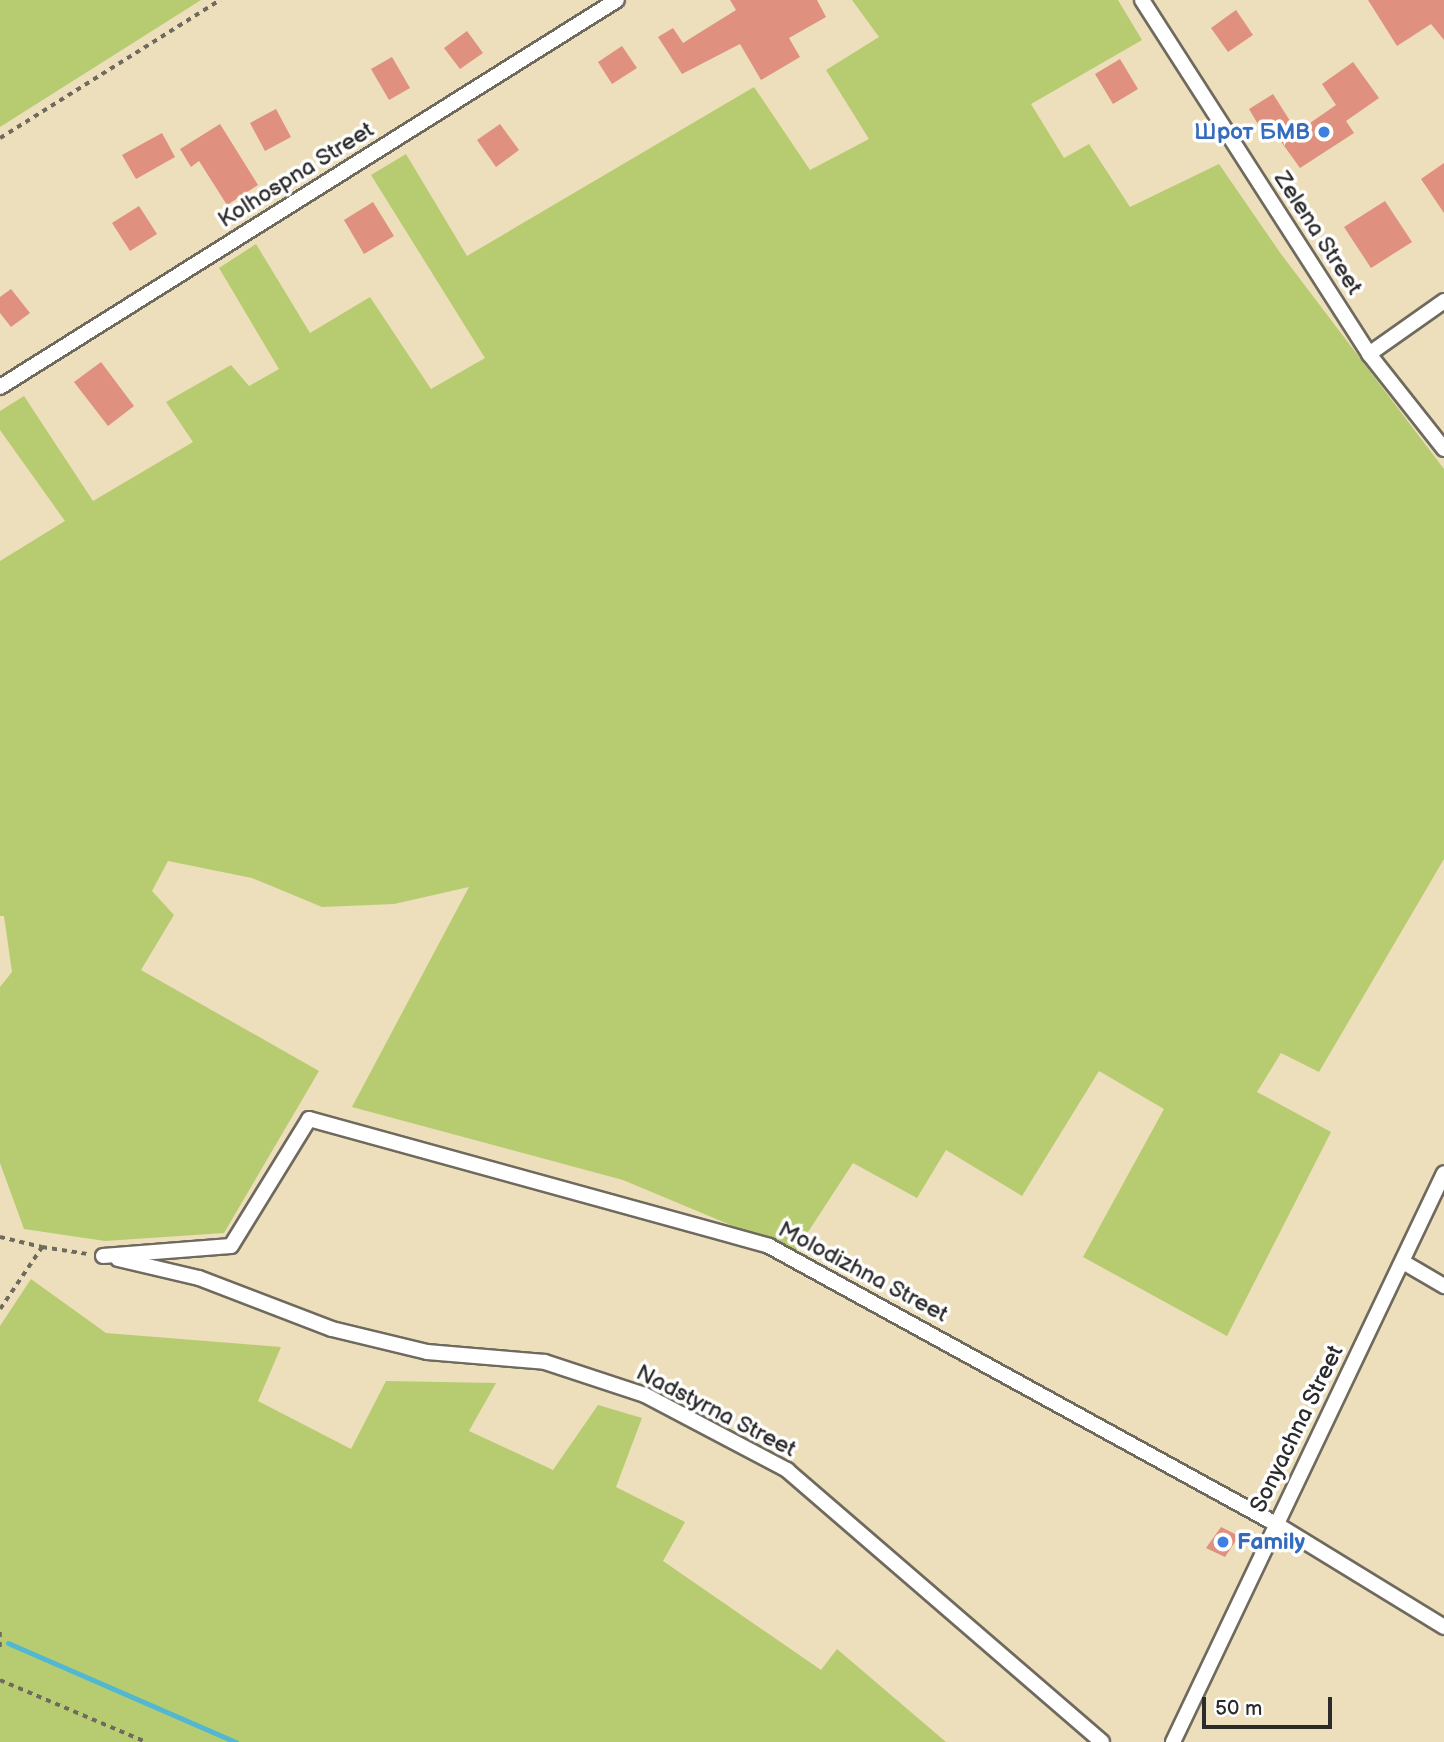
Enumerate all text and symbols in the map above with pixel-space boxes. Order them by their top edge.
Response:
street label: Kolhospna Street [213,116,379,234]
place label: Шрот БМВ [1194,118,1310,146]
marker: Шрот БМВ [1316,124,1332,140]
street label: Zelena Street [1268,166,1368,300]
street label: Molodizhna Street [773,1216,953,1328]
street label: Sonyachna Street [1244,1341,1350,1517]
street label: Nadstyrna Street [631,1359,801,1463]
place label: Family [1237,1528,1305,1556]
marker: Family [1215,1534,1231,1550]
scale bar [1206,1682,1336,1726]
text: 50 m [1215,1696,1262,1721]

